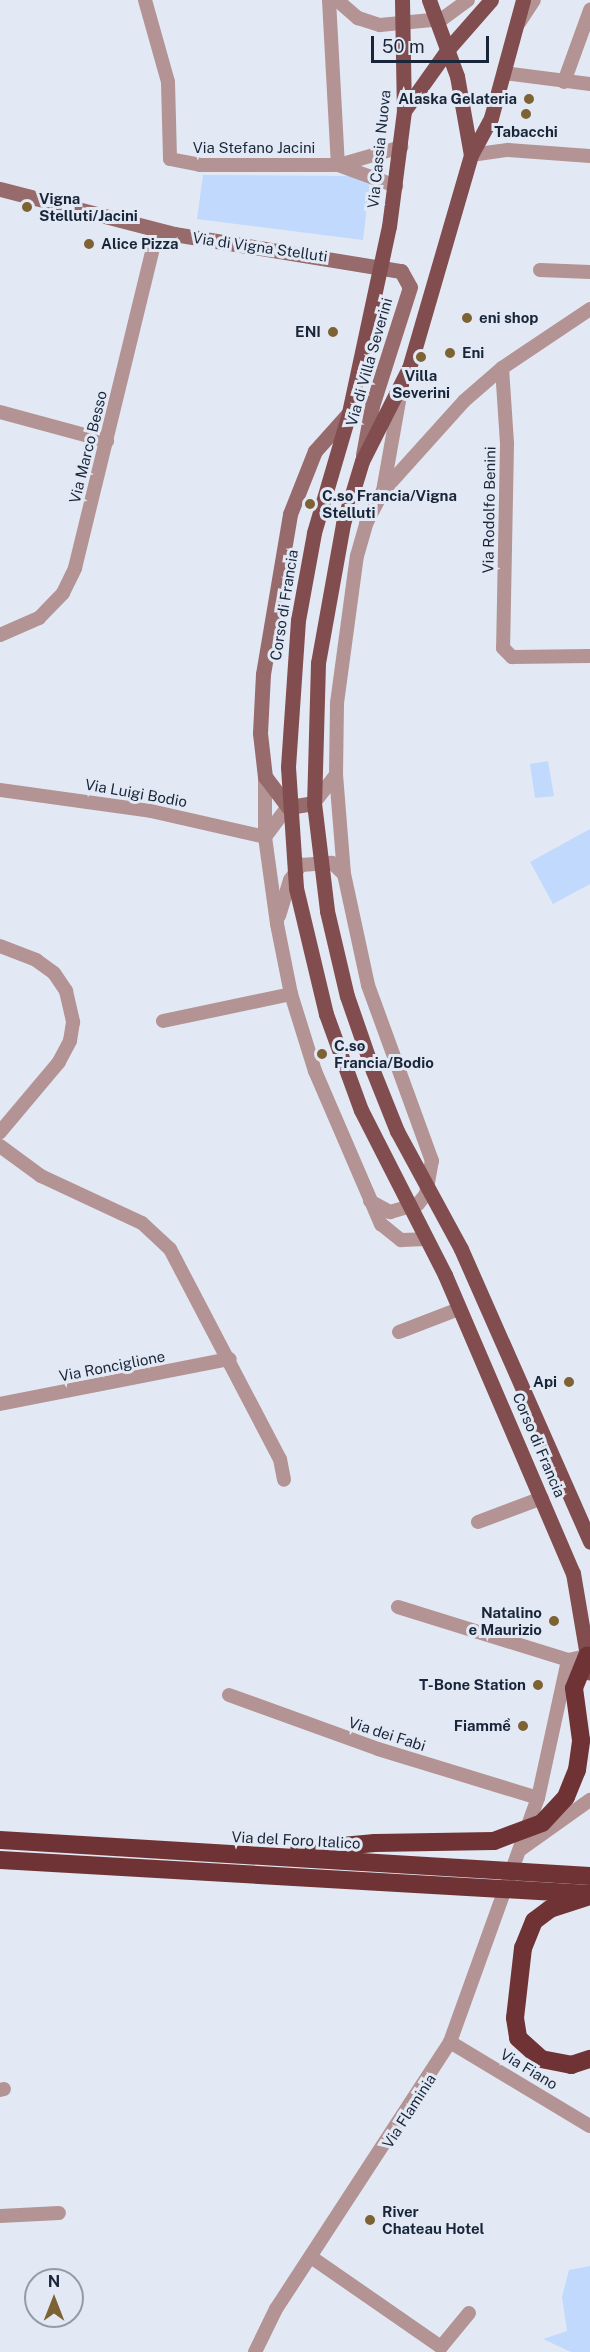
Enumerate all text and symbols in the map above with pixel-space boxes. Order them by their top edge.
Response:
scale bar [374,24,492,62]
text: 50 m [382,36,425,57]
street label: Via Cassia Nuova [364,89,394,209]
place label: Alaska Gelateria [398,90,517,108]
marker: Alaska Gelateria [522,92,536,106]
marker: Tabacchi [519,107,533,121]
place label: Tabacchi [494,123,558,141]
street label: Via Stefano Jacini [193,139,315,157]
place label: Vigna Stelluti/Jacini [39,189,138,224]
marker: Vigna Stelluti/Jacini [20,200,34,214]
street label: Via di Vigna Stelluti [191,229,329,265]
place label: Alice Pizza [101,235,179,253]
marker: Alice Pizza [82,237,96,251]
street label: Via di Villa Severini [342,296,396,428]
place label: eni shop [479,309,538,327]
marker: eni shop [460,311,474,325]
place label: ENI [295,323,321,341]
marker: ENI [326,325,340,339]
place label: Eni [462,344,484,362]
marker: Eni [443,346,457,360]
marker: Villa Severini [414,350,428,364]
place label: Villa Severini [392,366,450,401]
street label: Via Marco Besso [65,389,111,505]
street label: Via Rodolfo Benini [479,446,499,574]
place label: C.so Francia/Vigna Stelluti [322,486,457,521]
marker: C.so Francia/Vigna Stelluti [303,497,317,511]
street label: Corso di Francia [266,548,302,662]
street label: Via Luigi Bodio [83,775,189,811]
place label: C.so Francia/Bodio [334,1036,434,1071]
marker: C.so Francia/Bodio [315,1047,329,1061]
street label: Via Ronciglione [57,1347,167,1385]
place label: Api [533,1373,557,1391]
marker: Api [562,1375,576,1389]
street label: Corso di Francia [509,1390,569,1500]
place label: Natalino e Maurizio [468,1603,542,1638]
marker: Natalino e Maurizio [547,1614,561,1628]
place label: T-Bone Station [419,1676,526,1694]
marker: T-Bone Station [531,1678,545,1692]
street label: Via dei Fabi [346,1713,428,1755]
place label: Fiammề [454,1717,511,1735]
marker: Fiammề [516,1719,530,1733]
street label: Via del Foro Italico [231,1828,361,1852]
street label: Via Fiano [497,2045,561,2093]
street label: Via Flaminia [378,2071,440,2151]
place label: River Chateau Hotel [382,2202,485,2237]
marker: River Chateau Hotel [363,2213,377,2227]
north arrow [24,2268,84,2328]
text: N [48,2272,60,2291]

